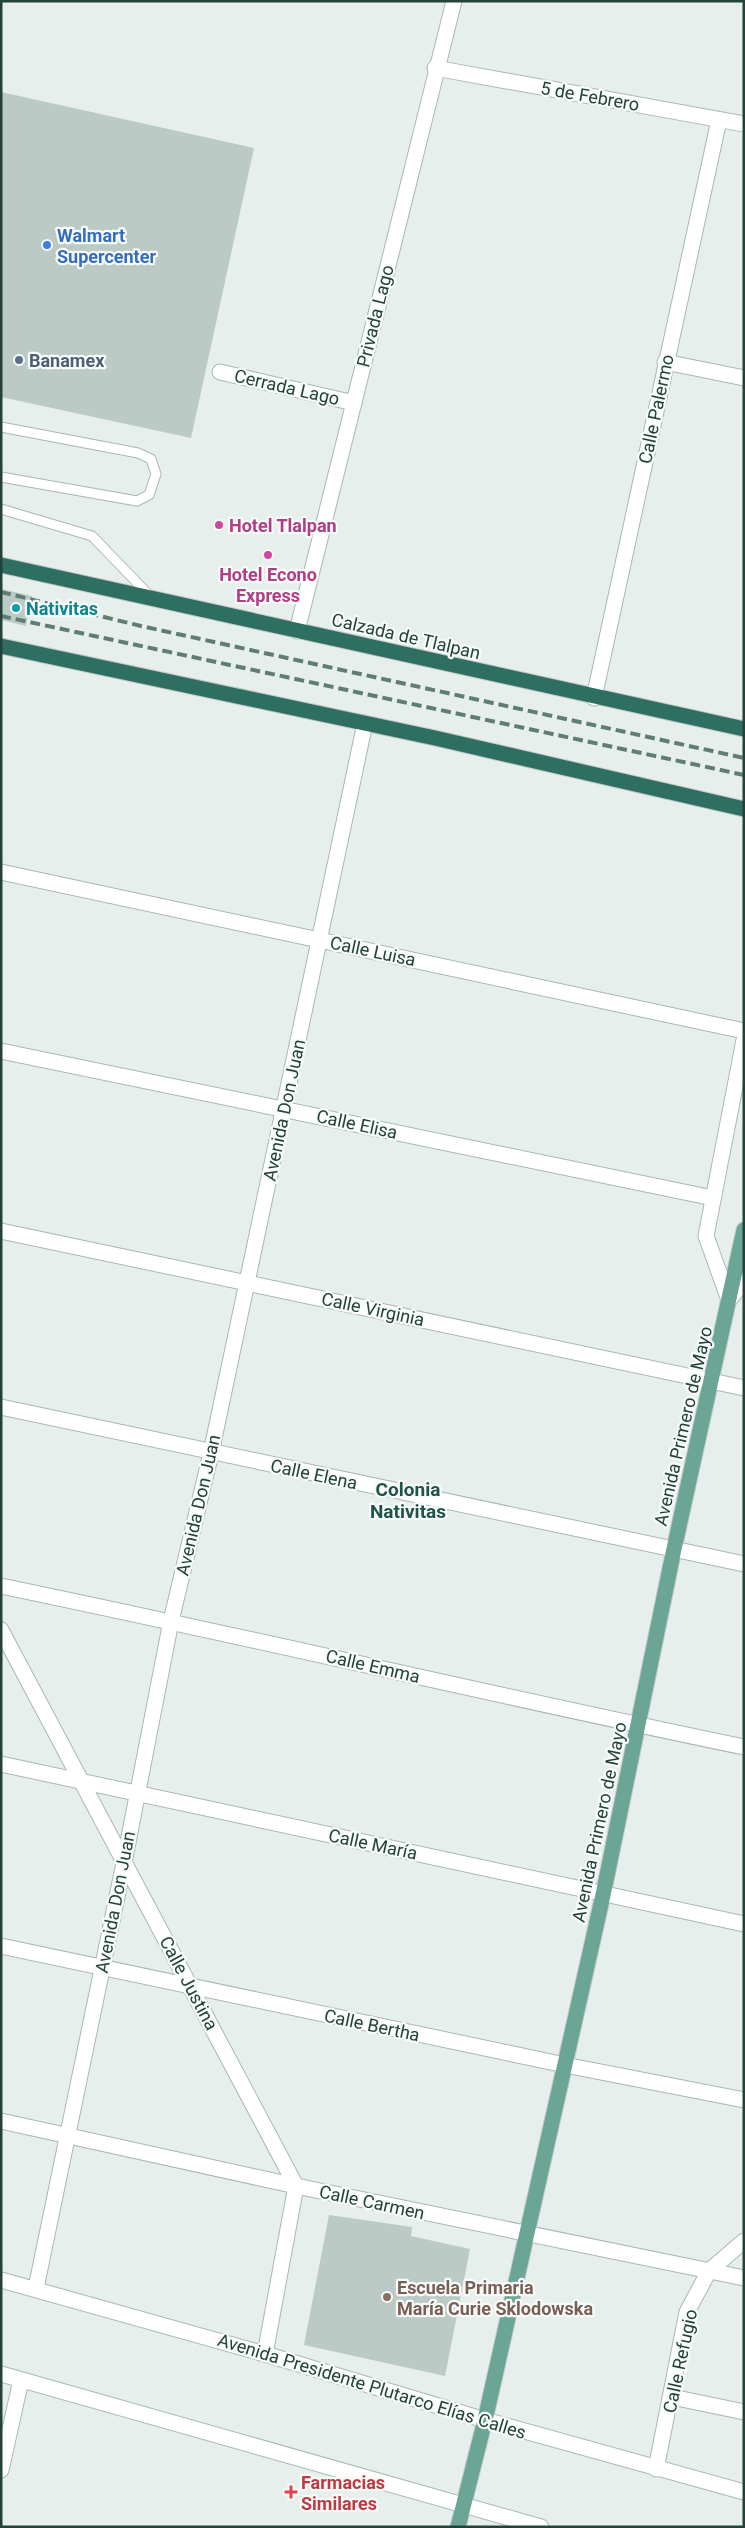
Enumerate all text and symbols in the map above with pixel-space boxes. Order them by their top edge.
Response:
street label: 5 de Febrero [539,77,641,115]
place label: Walmart Supercenter [57,225,156,267]
marker: Walmart Supercenter [41,239,53,251]
street label: Privada Lago [352,263,398,369]
place label: Banamex [29,350,105,371]
street label: Calle Palermo [634,352,678,466]
marker: Banamex [13,354,25,366]
street label: Cerrada Lago [232,365,342,409]
place label: Hotel Tlalpan [229,515,337,536]
marker: Hotel Tlalpan [213,519,225,531]
marker: Hotel Econo Express [262,549,274,561]
place label: Hotel Econo Express [219,564,317,606]
place label: Nativitas [26,598,98,619]
marker: Nativitas [10,602,22,614]
street label: Calzada de Tlalpan [330,609,482,663]
street label: Calle Luisa [328,932,418,970]
street label: Avenida Don Juan [259,1037,309,1183]
street label: Calle Elisa [315,1105,399,1143]
street label: Calle Virginia [320,1288,426,1330]
street label: Avenida Primero de Mayo [650,1324,716,1528]
street label: Avenida Don Juan [172,1432,224,1578]
street label: Calle Elena [269,1455,359,1493]
district label: Colonia Nativitas [370,1478,446,1523]
street label: Calle Emma [324,1645,422,1687]
street label: Avenida Primero de Mayo [568,1720,630,1924]
street label: Calle María [327,1824,419,1864]
street label: Avenida Don Juan [91,1829,139,1975]
street label: Calle Justina [155,1932,223,2034]
street label: Calle Bertha [322,2005,422,2045]
street label: Calle Carmen [317,2181,427,2223]
place label: Escuela Primaria María Curie Sklodowska [397,2277,593,2319]
marker: Escuela Primaria María Curie Sklodowska [381,2291,393,2303]
street label: Calle Refugio [659,2307,701,2415]
street label: Avenida Presidente Plutarco Elías Calles [215,2329,529,2443]
place label: Farmacias Similares [301,2472,385,2514]
marker: Farmacias Similares [285,2486,297,2498]

